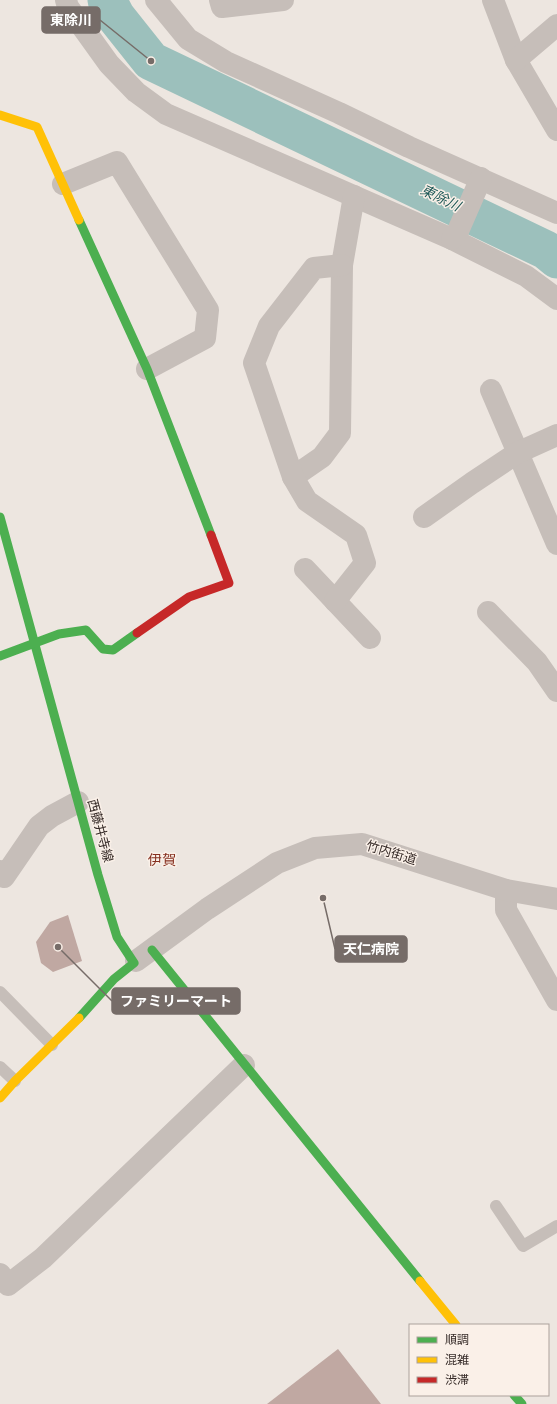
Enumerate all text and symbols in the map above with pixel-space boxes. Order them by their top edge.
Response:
callout: 東除川 [42,7,100,33]
text: 東除川 [50,13,92,30]
water label: 東除川 [417,182,464,217]
street label: 西藤井寺線 [83,797,116,864]
street label: 竹内街道 [364,839,418,869]
district label: 伊賀 [148,853,176,870]
callout: 天仁病院 [335,936,407,962]
text: 天仁病院 [343,942,399,959]
callout: ファミリーマート [112,988,240,1014]
text: ファミリーマート [120,994,232,1011]
legend [409,1324,549,1396]
text: 順調 [445,1333,469,1349]
text: 混雑 [445,1353,469,1369]
text: 渋滞 [445,1373,469,1389]

